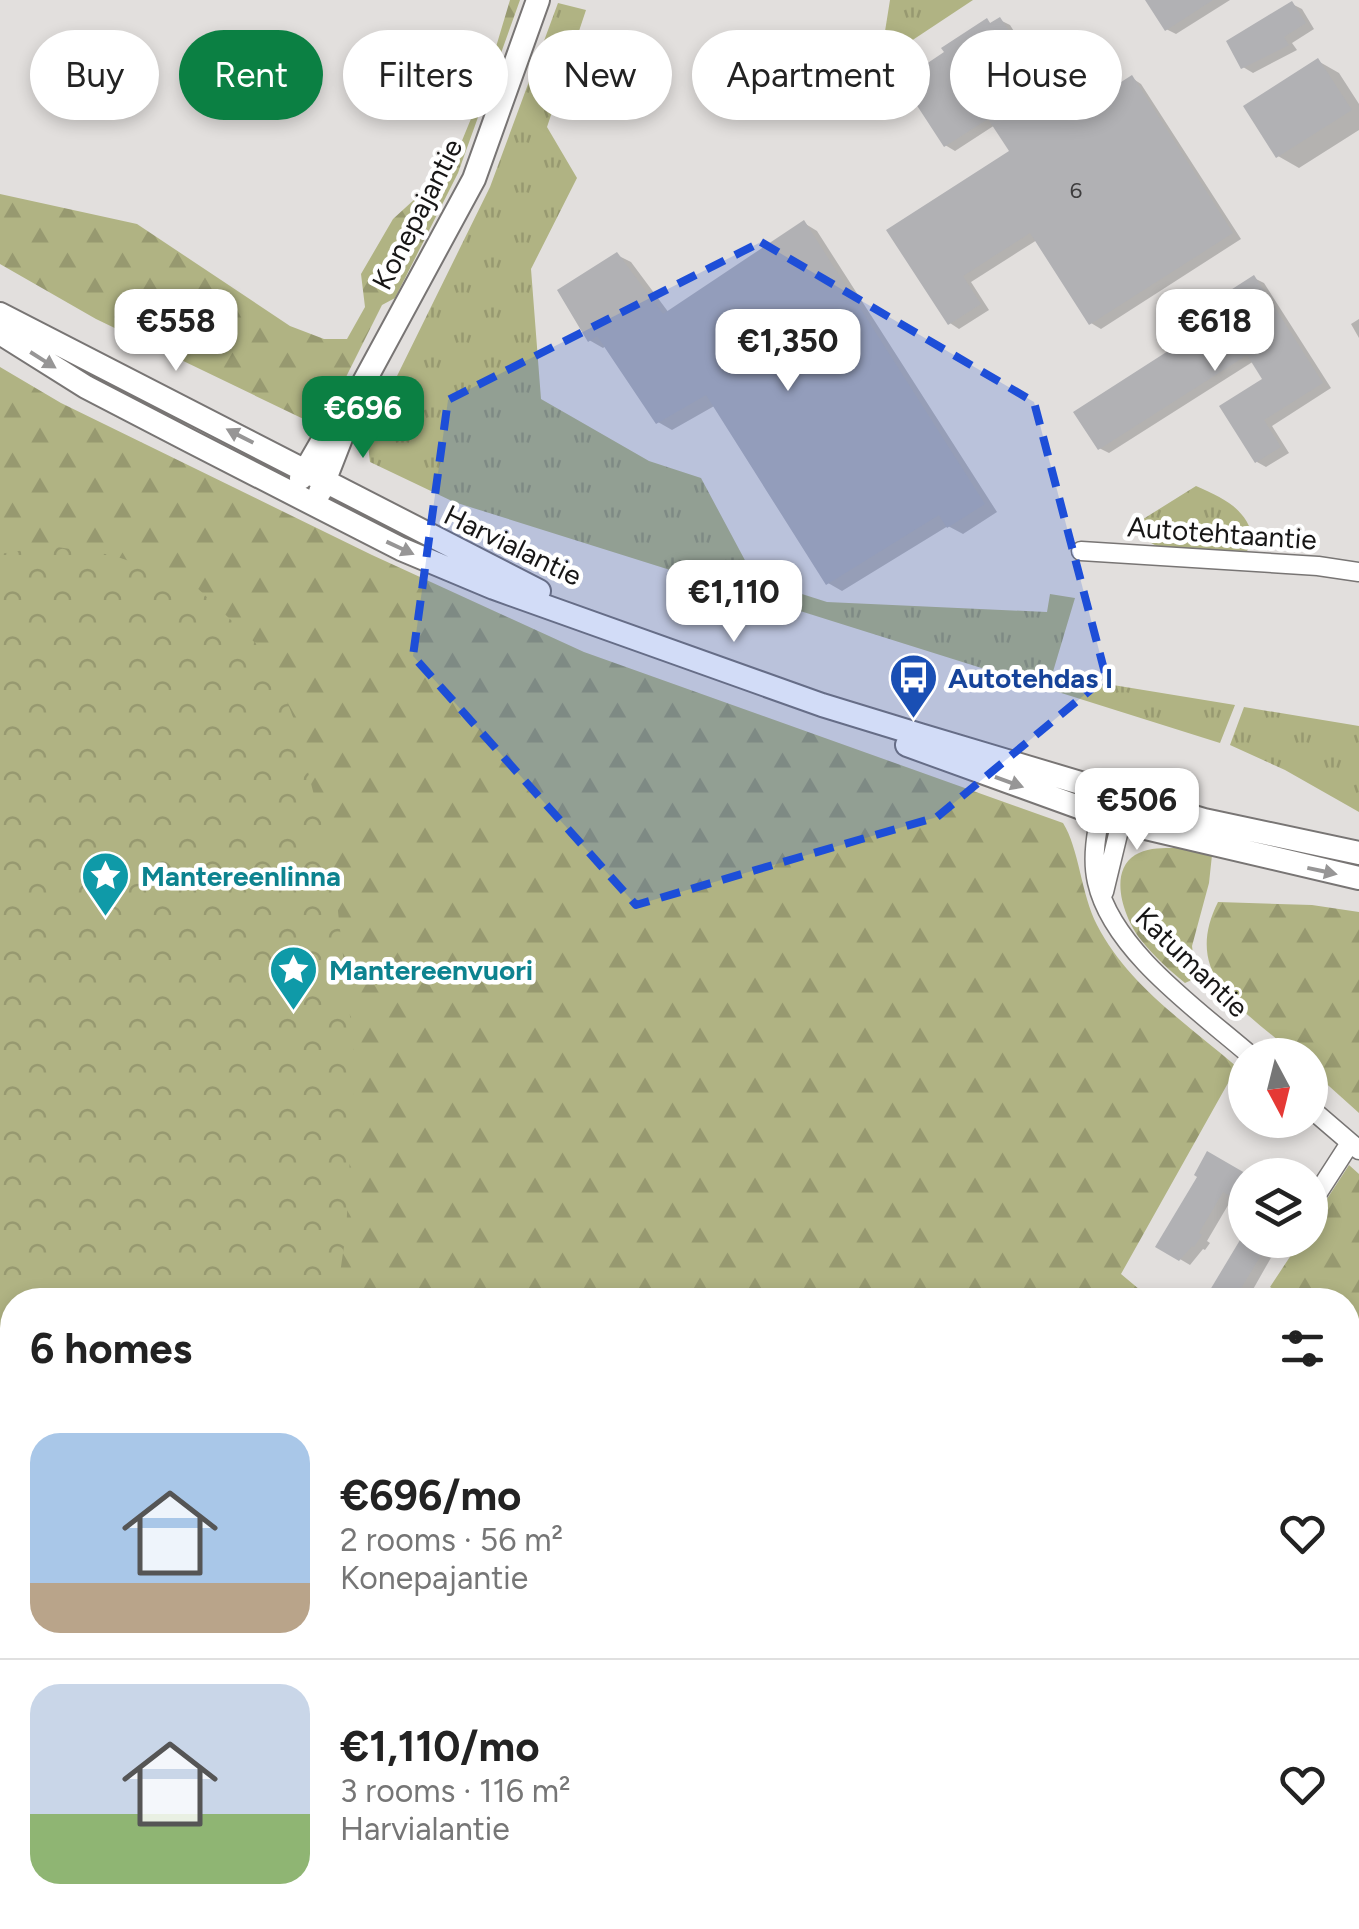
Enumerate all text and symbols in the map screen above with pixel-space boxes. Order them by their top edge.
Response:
chip: Buy [30,30,159,120]
chip: Rent [179,30,323,120]
chip: Filters [343,30,508,120]
chip: New [528,30,672,120]
chip: Apartment [692,30,930,120]
chip: House [950,30,1122,120]
street label: Konepajantie [364,133,470,295]
house number: 6 [1070,177,1082,204]
pin: €558 [117,289,235,374]
pin: €618 [1156,289,1274,374]
text: €558 [136,302,216,340]
text: €618 [1178,302,1252,340]
pin: €1,350 [707,309,869,394]
text: €1,350 [737,322,839,360]
one-way arrow [29,350,57,368]
pin: €696 [304,376,422,461]
text: €696 [324,389,402,427]
one-way arrow [225,428,254,445]
street label: Harvialantie [439,497,587,593]
street label: Autotehtaantie [1126,509,1318,557]
one-way arrow [386,539,415,556]
pin: €1,110 [653,560,815,645]
text: €1,110 [688,573,780,611]
bus stop icon: Autotehdas I [887,652,939,720]
place label: Autotehdas I [948,661,1113,695]
pin: €506 [1078,768,1196,853]
one-way arrow [995,775,1025,790]
text: €506 [1097,781,1177,819]
place icon: Mantereenlinna [80,850,132,918]
place label: Mantereenlinna [141,859,341,893]
one-way arrow [1307,863,1338,879]
street label: Katumantie [1129,900,1255,1024]
place icon: Mantereenvuori [268,944,320,1012]
place label: Mantereenvuori [329,953,533,987]
north arrow [1228,1038,1328,1138]
map controls [1228,1038,1328,1258]
button: layers [1228,1158,1328,1258]
icon: filters [1275,1321,1330,1376]
text: 6 homes [30,1323,192,1374]
text: €696/mo [340,1470,521,1521]
icon: home [110,1473,230,1593]
icon: heart [1275,1506,1330,1561]
text: 2 rooms · 56 m² [340,1521,563,1559]
text: Konepajantie [340,1559,528,1597]
text: €1,110/mo [340,1721,540,1772]
icon: home [110,1724,230,1844]
icon: heart [1275,1757,1330,1812]
text: 3 rooms · 116 m² [340,1772,571,1810]
text: Harvialantie [340,1810,510,1848]

